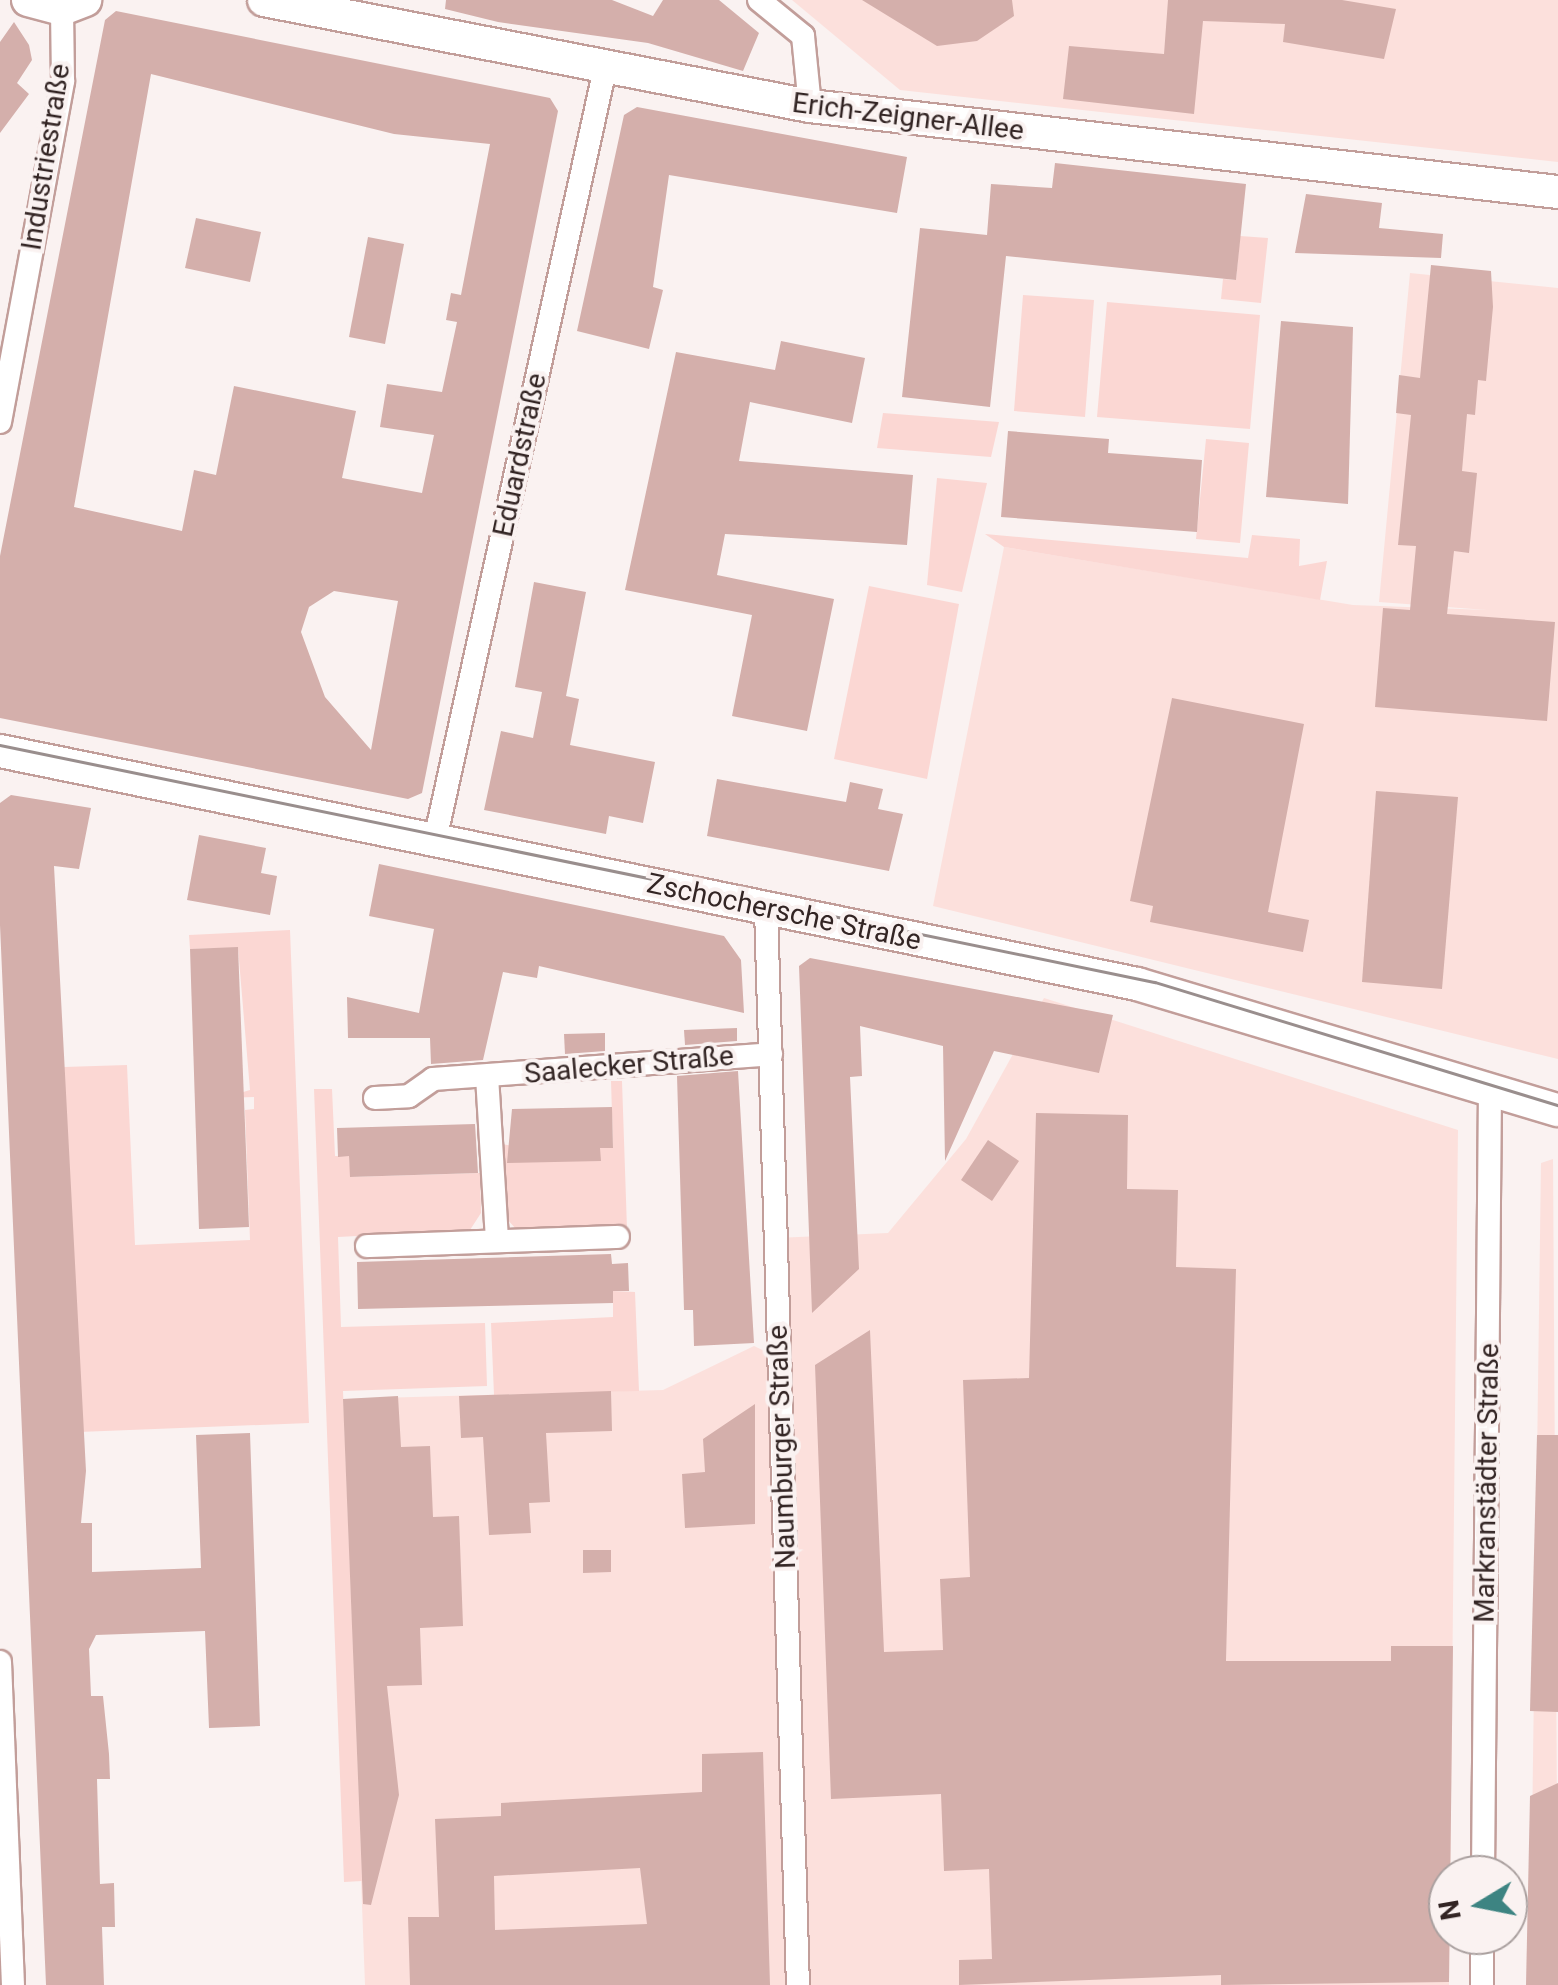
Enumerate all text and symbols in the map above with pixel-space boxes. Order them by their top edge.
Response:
street label: Industriestraße [15,61,77,253]
street label: Erich-Zeigner-Allee [790,86,1026,148]
street label: Eduardstraße [486,370,554,540]
street label: Zschochersche Straße [644,867,924,957]
street label: Saalecker Straße [523,1039,735,1091]
street label: Naumburger Straße [761,1324,803,1570]
street label: Markranstädter Straße [1468,1343,1506,1623]
north arrow [1428,1855,1528,1955]
text: N [1432,1897,1468,1923]

